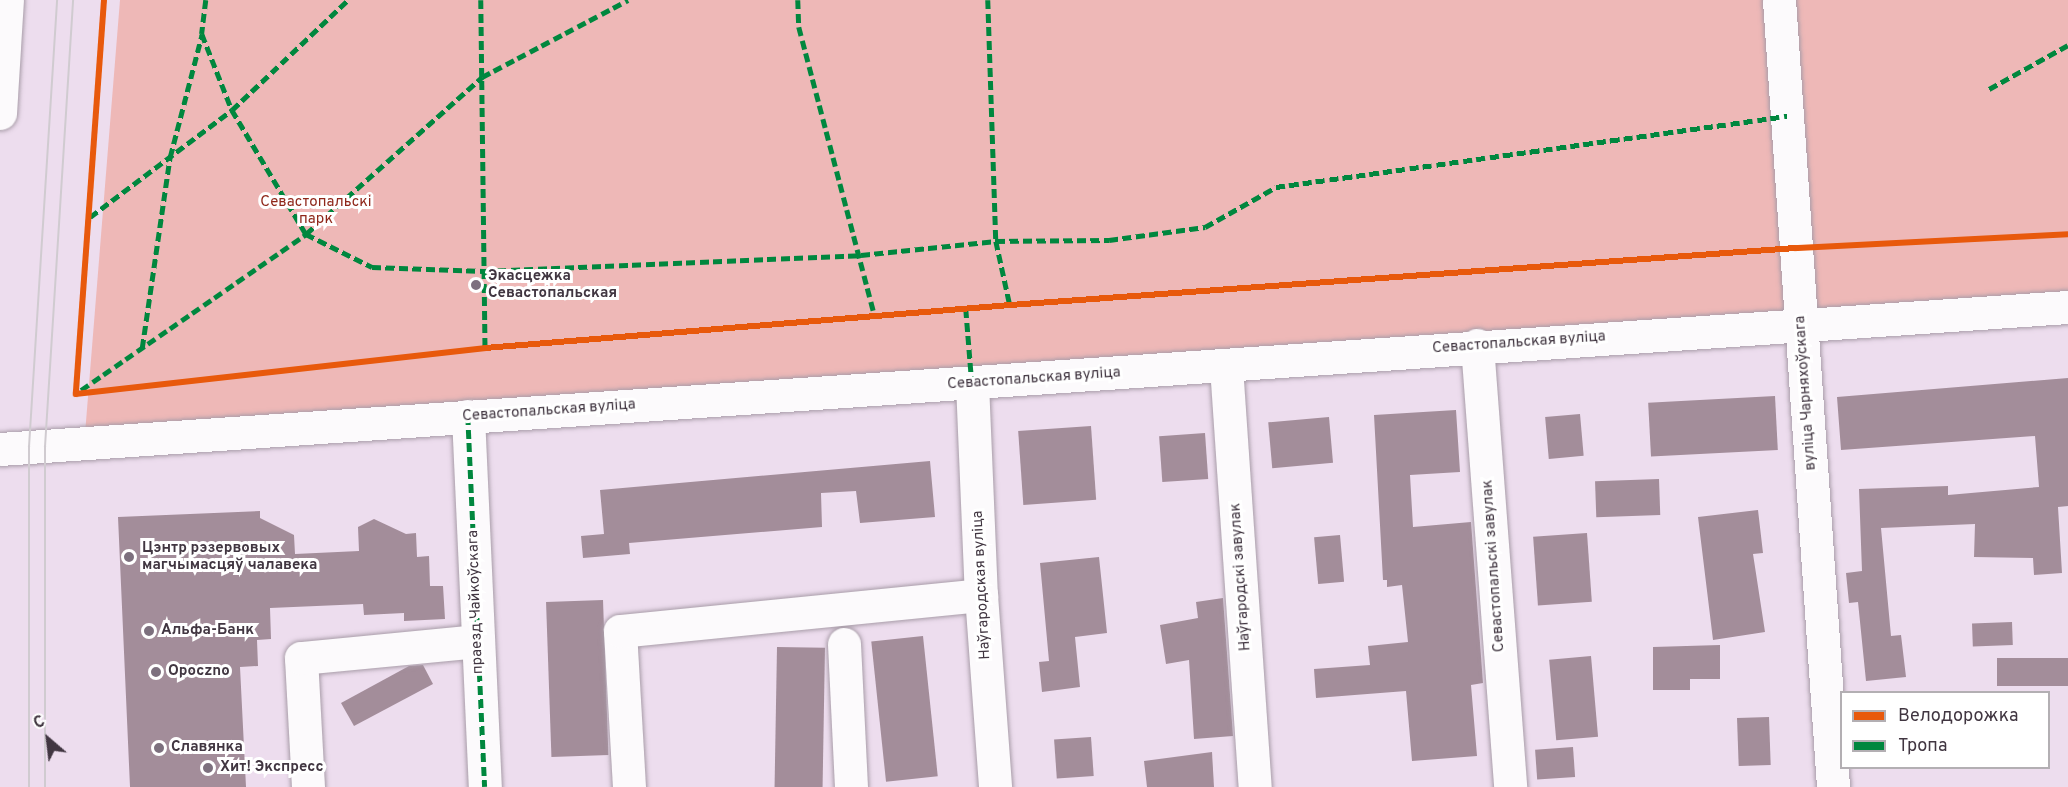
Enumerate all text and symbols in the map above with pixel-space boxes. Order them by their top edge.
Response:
park label: Севастопальскі парк [260,193,372,228]
place label: Экасцежка Севастопальская [488,267,617,302]
marker: Экасцежка Севастопальская [469,278,483,292]
street label: вуліца Чарняхоўскага [1792,315,1820,471]
street label: Севастопальская вуліца [1432,328,1606,358]
street label: Севастопальская вуліца [947,364,1121,394]
street label: Севастопальская вуліца [462,396,636,426]
street label: Севастопальскі завулак [1479,479,1509,653]
street label: Наўгародскі завулак [1227,502,1255,652]
street label: Наўгародская вуліца [969,510,995,660]
street label: праезд Чайкоўскага [464,530,488,674]
place label: Цэнтр рэзервовых магчымасцяў чалавека [142,539,317,574]
marker: Цэнтр рэзервовых магчымасцяў чалавека [120,548,138,566]
place label: Альфа-Банк [161,622,254,640]
marker: Альфа-Банк [142,624,156,638]
place label: Opoczno [168,663,230,681]
marker: Opoczno [149,665,163,679]
legend [1840,691,2050,769]
text: Велодорожка [1898,705,2018,728]
north arrow [18,709,78,769]
text: С [30,712,49,734]
text: Тропа [1898,735,1947,758]
place label: Славянка [171,739,243,757]
marker: Славянка [152,741,166,755]
place label: Хит! Экспресс [220,759,324,777]
marker: Хит! Экспресс [201,761,215,775]

